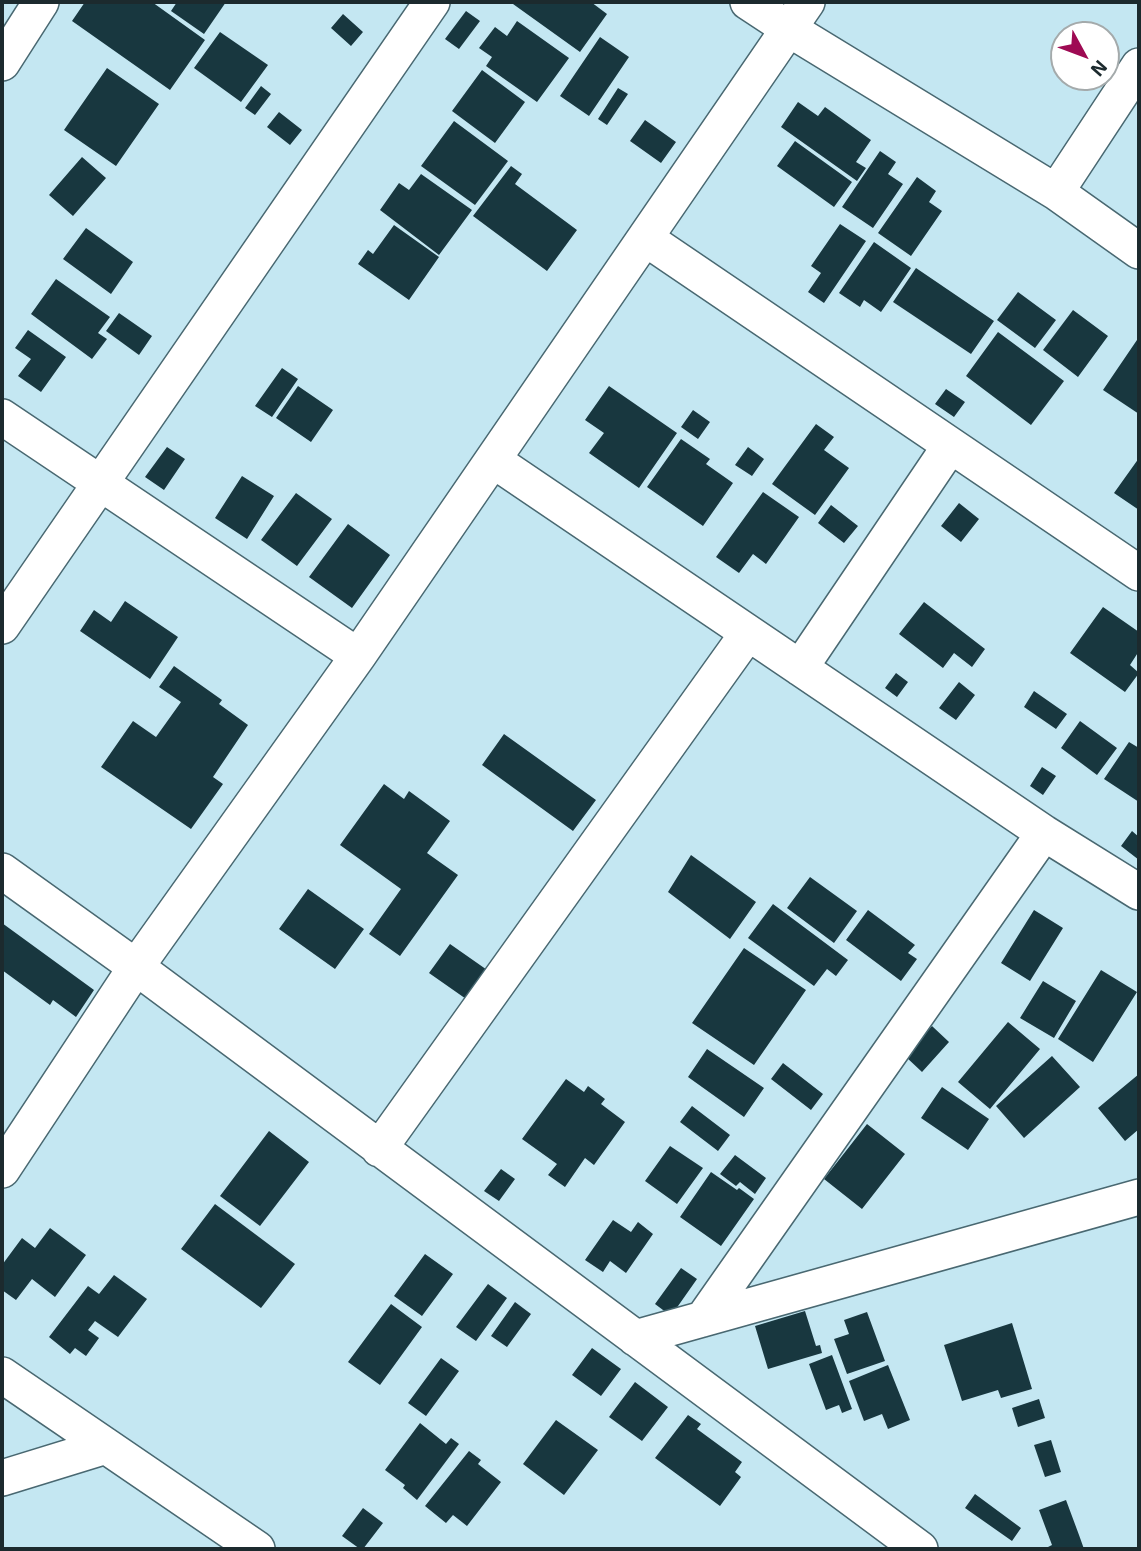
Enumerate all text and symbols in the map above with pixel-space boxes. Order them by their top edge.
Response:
north arrow [1050,21,1120,91]
text: N [1087,56,1113,82]

